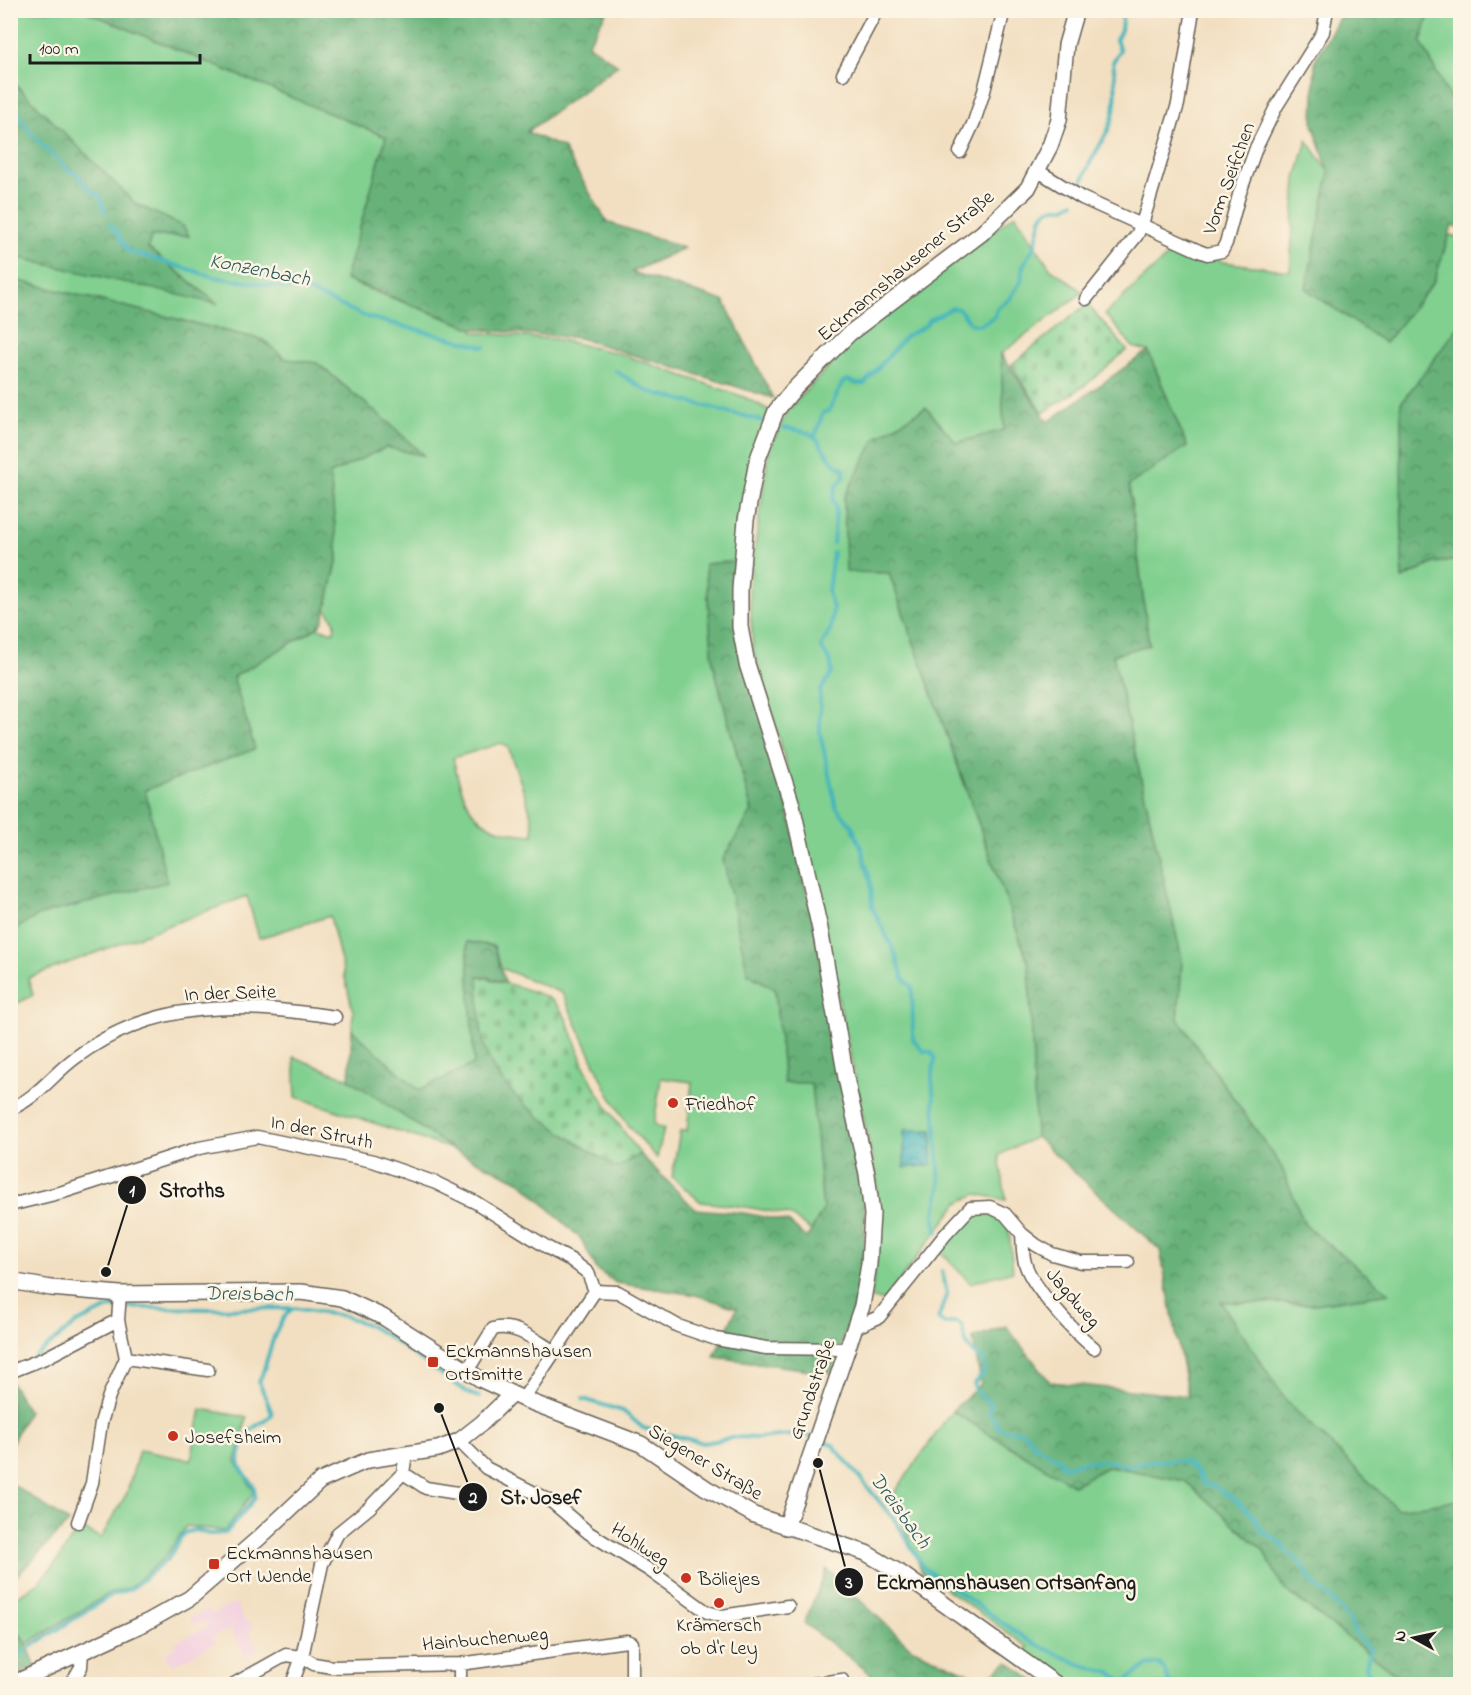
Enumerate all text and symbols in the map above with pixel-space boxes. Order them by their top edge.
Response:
scale bar [30,27,200,65]
text: 100 m [39,37,79,63]
street label: Vorm Seifchen [1196,119,1264,240]
street label: Eckmannshausener Straße [812,184,1001,350]
water label: Konzenbach [207,247,313,296]
street label: In der Seite [184,978,277,1011]
place label: Friedhof [684,1091,756,1120]
marker: Friedhof [666,1096,680,1110]
street label: In der Struth [267,1108,376,1158]
callout: Stroths [117,1170,237,1209]
text: Stroths [159,1177,225,1207]
text: 1 [129,1179,135,1205]
street label: Jagdweg [1037,1262,1107,1336]
water label: Dreisbach [205,1279,294,1311]
street label: Grundstraße [783,1336,844,1444]
place label: Eckmannshausen Ortsmitte [445,1338,592,1390]
marker: Eckmannshausen Ortsmitte [426,1355,440,1369]
street label: Siegener Straße [641,1417,768,1510]
place label: Josefsheim [185,1424,281,1453]
marker: Josefsheim [166,1429,180,1443]
water label: Dreisbach [862,1467,938,1556]
callout: St. Josef [458,1477,593,1516]
text: St. Josef [500,1484,583,1514]
text: 2 [468,1486,478,1512]
street label: Hohlweg [604,1516,675,1577]
place label: Eckmannshausen Ort Wende [226,1540,373,1592]
marker: Eckmannshausen Ort Wende [207,1557,221,1571]
callout: Eckmannshausen Ortsanfang [834,1562,1148,1601]
place label: Böliejes [697,1566,760,1595]
text: Eckmannshausen Ortsanfang [876,1569,1136,1601]
marker: Böliejes [679,1571,693,1585]
text: 3 [844,1571,853,1597]
marker: Krämersch ob d'r Ley [712,1596,726,1610]
north arrow [1384,1608,1444,1668]
place label: Krämersch ob d'r Ley [676,1612,762,1664]
street label: Hainbuchenweg [421,1621,549,1661]
text: N [1388,1629,1414,1643]

